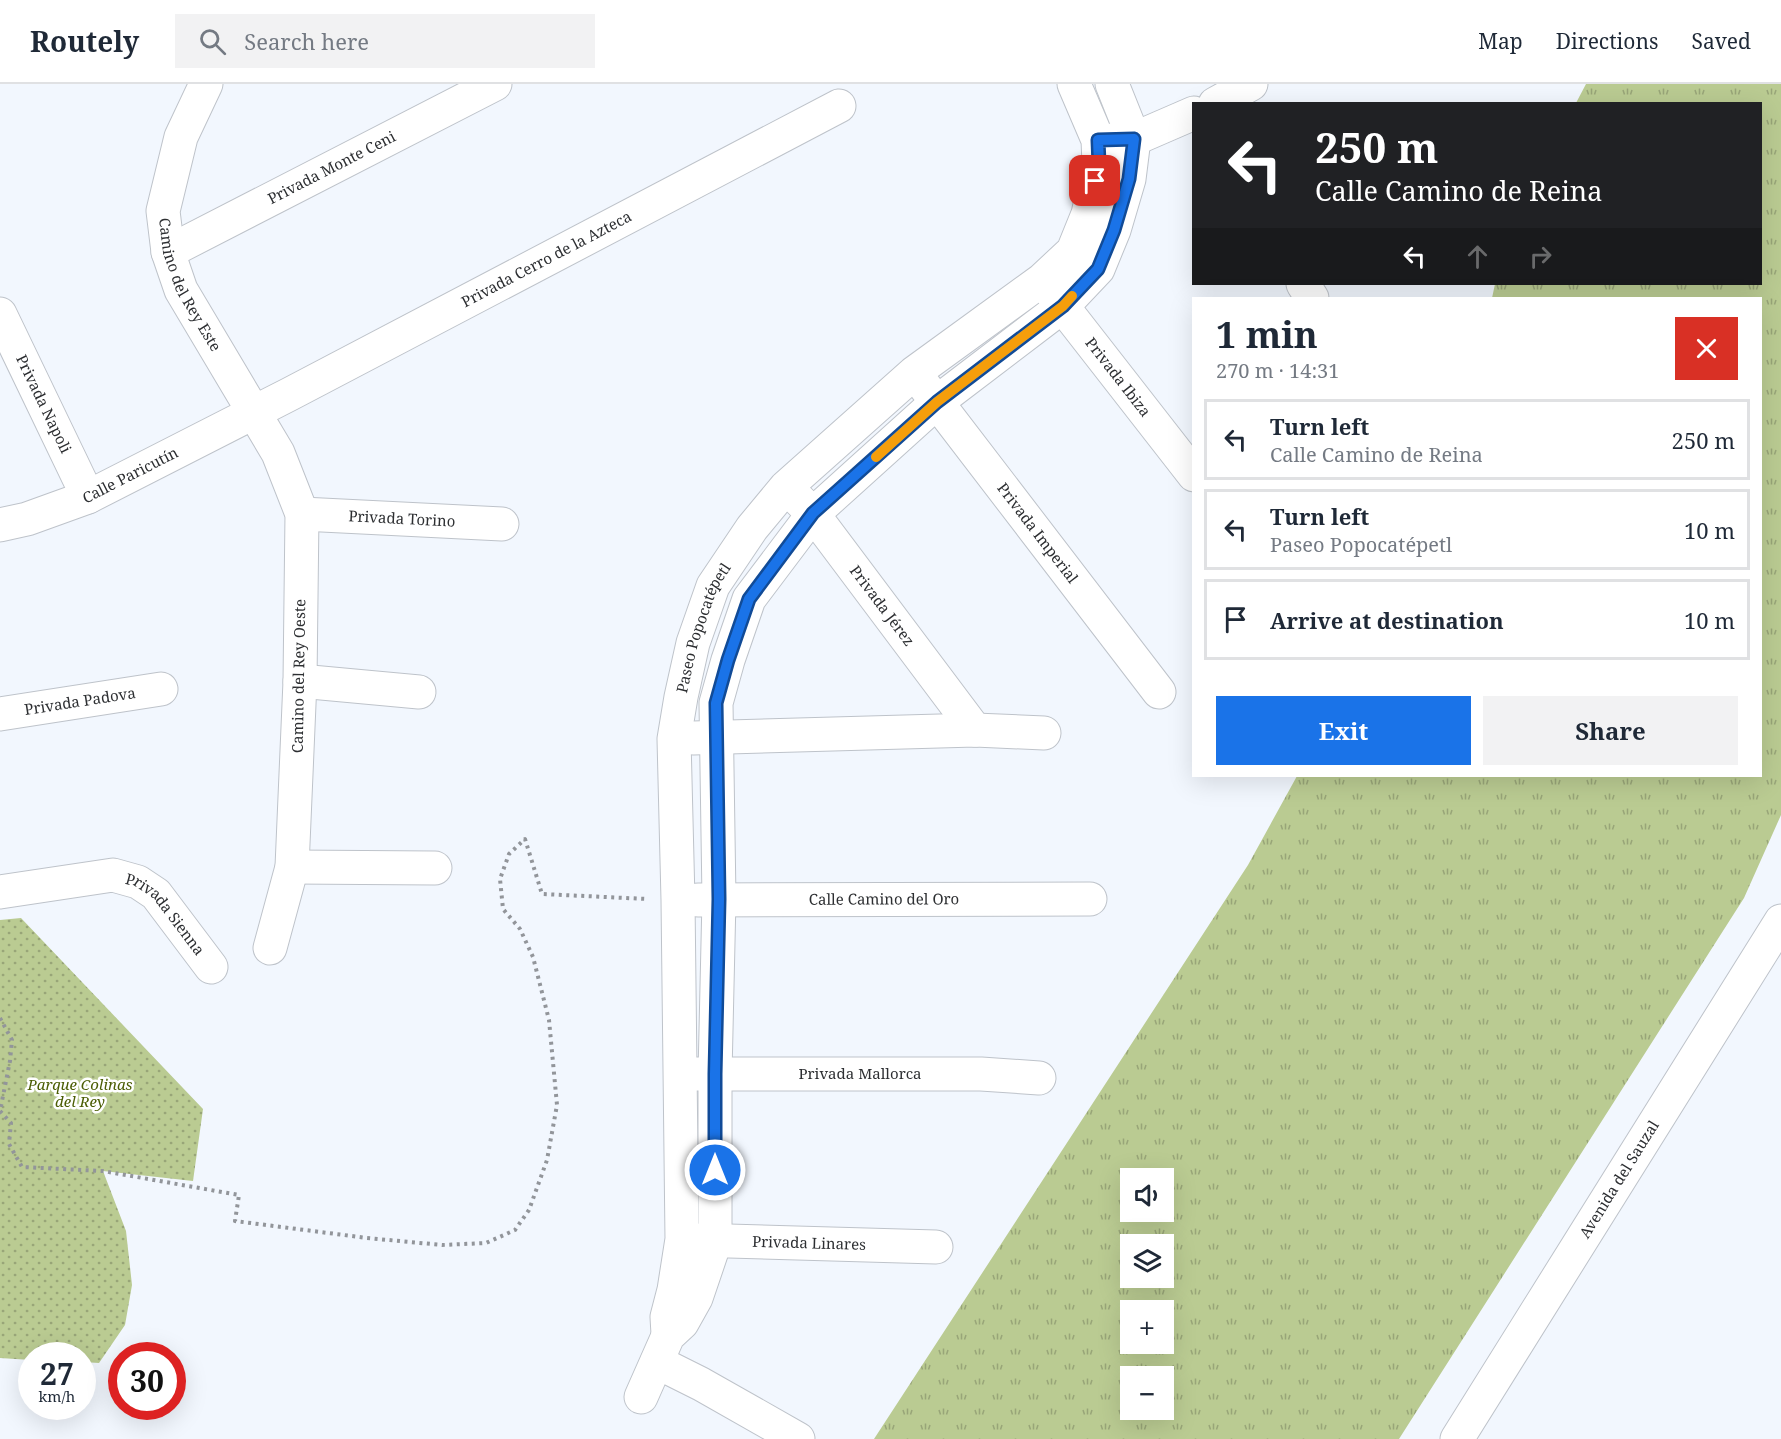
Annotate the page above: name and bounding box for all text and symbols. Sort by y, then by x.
search box [175,14,595,68]
text: Routely [30,22,139,60]
icon: search [196,25,229,58]
text: Search here [244,26,369,56]
text: Map [1478,27,1523,55]
text: Directions [1556,27,1658,55]
text: Saved [1691,27,1751,55]
text: 250 m [1315,118,1439,175]
street label: Privada Monte Ceni [264,126,399,208]
icon: left [1216,126,1294,204]
pin [1069,155,1120,206]
icon: arrive [1078,164,1111,197]
text: Calle Camino de Reina [1315,172,1602,209]
street label: Privada Cerro de la Azteca [458,206,635,311]
street label: Camino del Rey Este [155,217,226,355]
icon: left [1398,240,1431,273]
icon: ahead [1461,240,1494,273]
icon: right [1524,240,1557,273]
text: 1 min [1216,310,1318,359]
button: close [1675,317,1738,380]
street label: Privada Ibiza [1081,333,1156,420]
street label: Privada Napoli [12,351,77,456]
text: 270 m · 14:31 [1216,357,1339,384]
text: Turn left [1270,411,1369,441]
icon: left [1219,423,1252,456]
text: 250 m [1672,425,1735,455]
text: Calle Camino de Reina [1270,441,1483,468]
street label: Calle Paricutín [80,442,181,507]
street label: Privada Imperial [993,478,1083,587]
text: Turn left [1270,501,1369,531]
street label: Privada Torino [348,505,456,531]
icon: left [1219,513,1252,546]
text: 10 m [1684,515,1735,545]
text: Paseo Popocatépetl [1270,531,1452,558]
street label: Paseo Popocatépetl [671,558,735,695]
street label: Privada Jérez [846,561,919,650]
street label: Camino del Rey Oeste [287,599,309,753]
icon: arrive [1219,603,1252,636]
text: Arrive at destination [1270,605,1504,635]
text: 10 m [1684,605,1735,635]
street label: Privada Padova [23,682,137,719]
button: Exit [1216,696,1471,765]
button: Share [1483,696,1738,765]
street label: Privada Sienna [124,868,210,959]
street label: Calle Camino del Oro [809,888,959,909]
street label: Privada Mallorca [798,1063,922,1083]
park label: Parque Colinas del Rey [26,1074,133,1111]
street label: Avenida del Sauzal [1574,1116,1663,1242]
position arrow [683,1138,747,1202]
map controls [1120,1168,1174,1420]
button: sound [1120,1168,1174,1222]
street label: Privada Linares [752,1231,866,1254]
button: layers [1120,1234,1174,1288]
button: + [1120,1300,1174,1354]
speed limit sign: 30 [108,1342,186,1420]
text: 27 [40,1353,74,1394]
button: − [1120,1366,1174,1420]
text: km/h [39,1386,75,1406]

